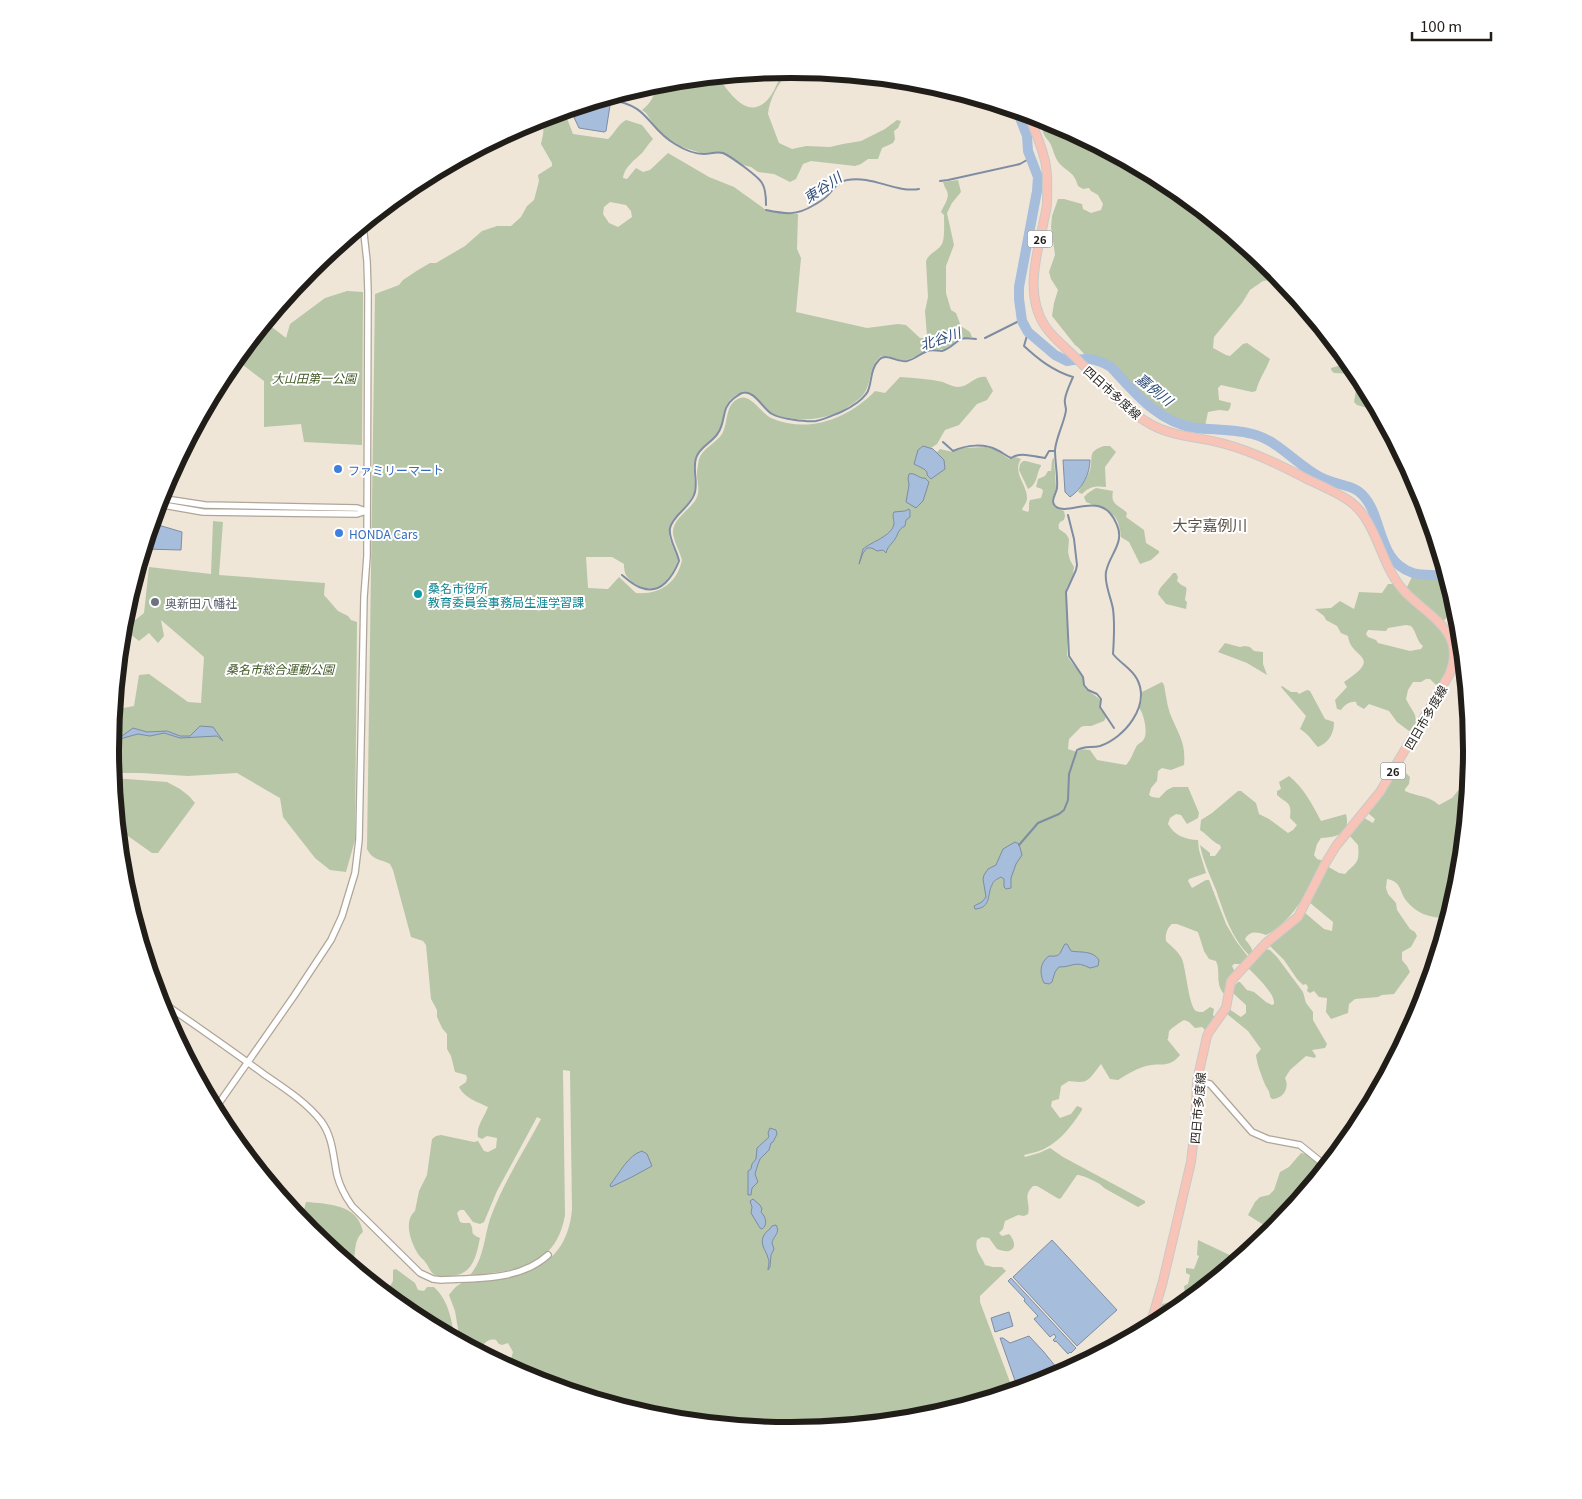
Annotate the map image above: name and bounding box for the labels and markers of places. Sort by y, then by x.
place label: ファミリーマート [348,461,444,478]
marker: ファミリーマート [332,463,344,475]
place label: HONDA Cars [349,525,418,542]
marker: HONDA Cars [333,527,345,539]
place label: 桑名市役所 教育委員会事務局生涯学習課 [428,579,584,610]
marker: 桑名市役所 教育委員会事務局生涯学習課 [412,588,424,600]
place label: 奥新田八幡社 [165,594,237,611]
marker: 奥新田八幡社 [149,596,161,608]

